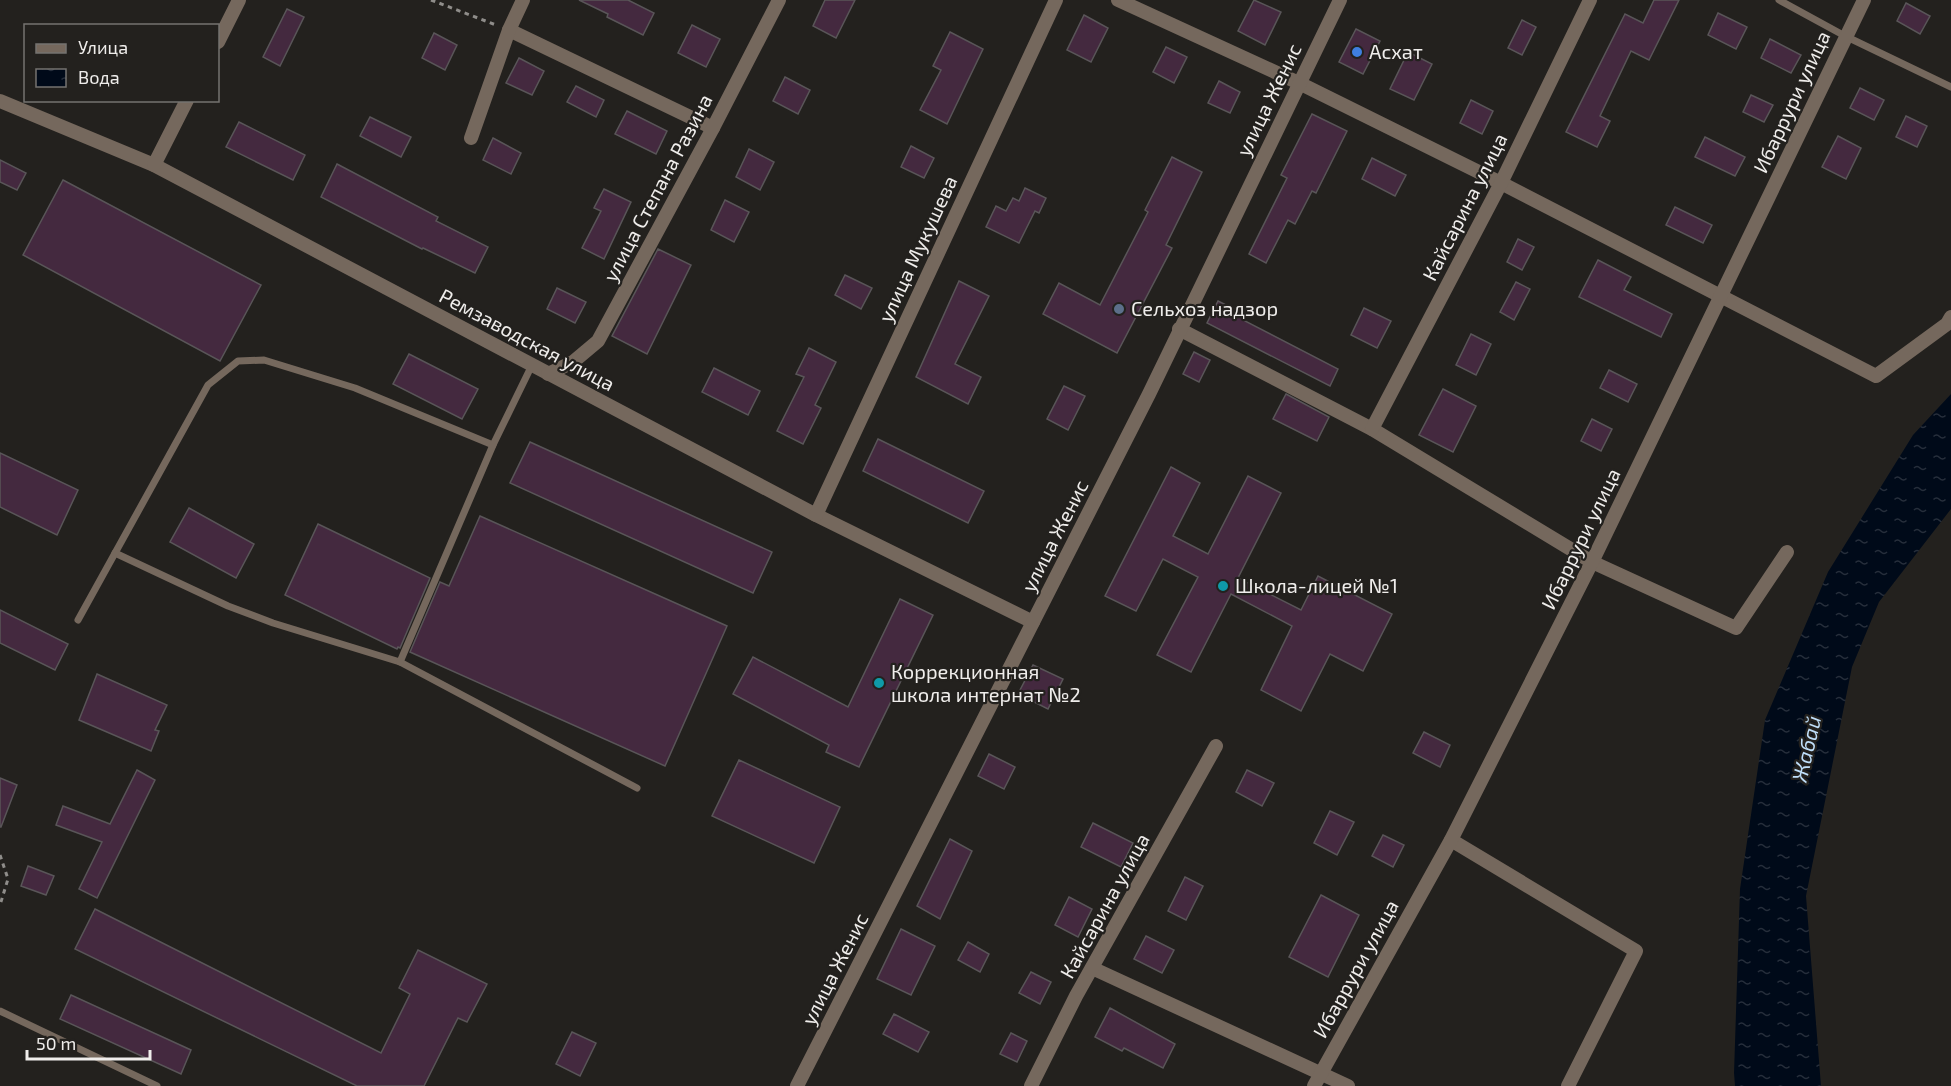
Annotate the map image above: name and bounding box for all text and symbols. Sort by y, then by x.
legend [24,24,219,102]
street label: Ибаррури улица [1748,27,1835,177]
text: Улица [78,36,128,58]
street label: улица Женис [1230,39,1307,160]
place label: Асхат [1369,39,1423,63]
marker: Асхат [1350,45,1364,59]
text: Вода [78,66,120,88]
street label: улица Степана Разина [597,90,718,286]
street label: Кайсарина улица [1417,129,1512,285]
street label: улица Мукушева [873,171,962,326]
street label: Ремзаводская улица [435,283,619,396]
place label: Сельхоз надзор [1131,296,1278,320]
marker: Сельхоз надзор [1112,302,1126,316]
street label: Ибаррури улица [1536,464,1626,613]
street label: улица Женис [1016,475,1094,596]
place label: Школа-лицей №1 [1235,573,1398,597]
marker: Школа-лицей №1 [1216,579,1230,593]
place label: Коррекционная школа интернат №2 [891,659,1081,706]
marker: Коррекционная школа интернат №2 [872,676,886,690]
water label: Жабай [1786,713,1825,785]
street label: Кайсарина улица [1054,829,1155,983]
street label: Ибаррури улица [1307,895,1404,1042]
street label: улица Женис [796,908,874,1029]
scale bar [27,1023,150,1061]
text: 50 m [36,1032,76,1054]

